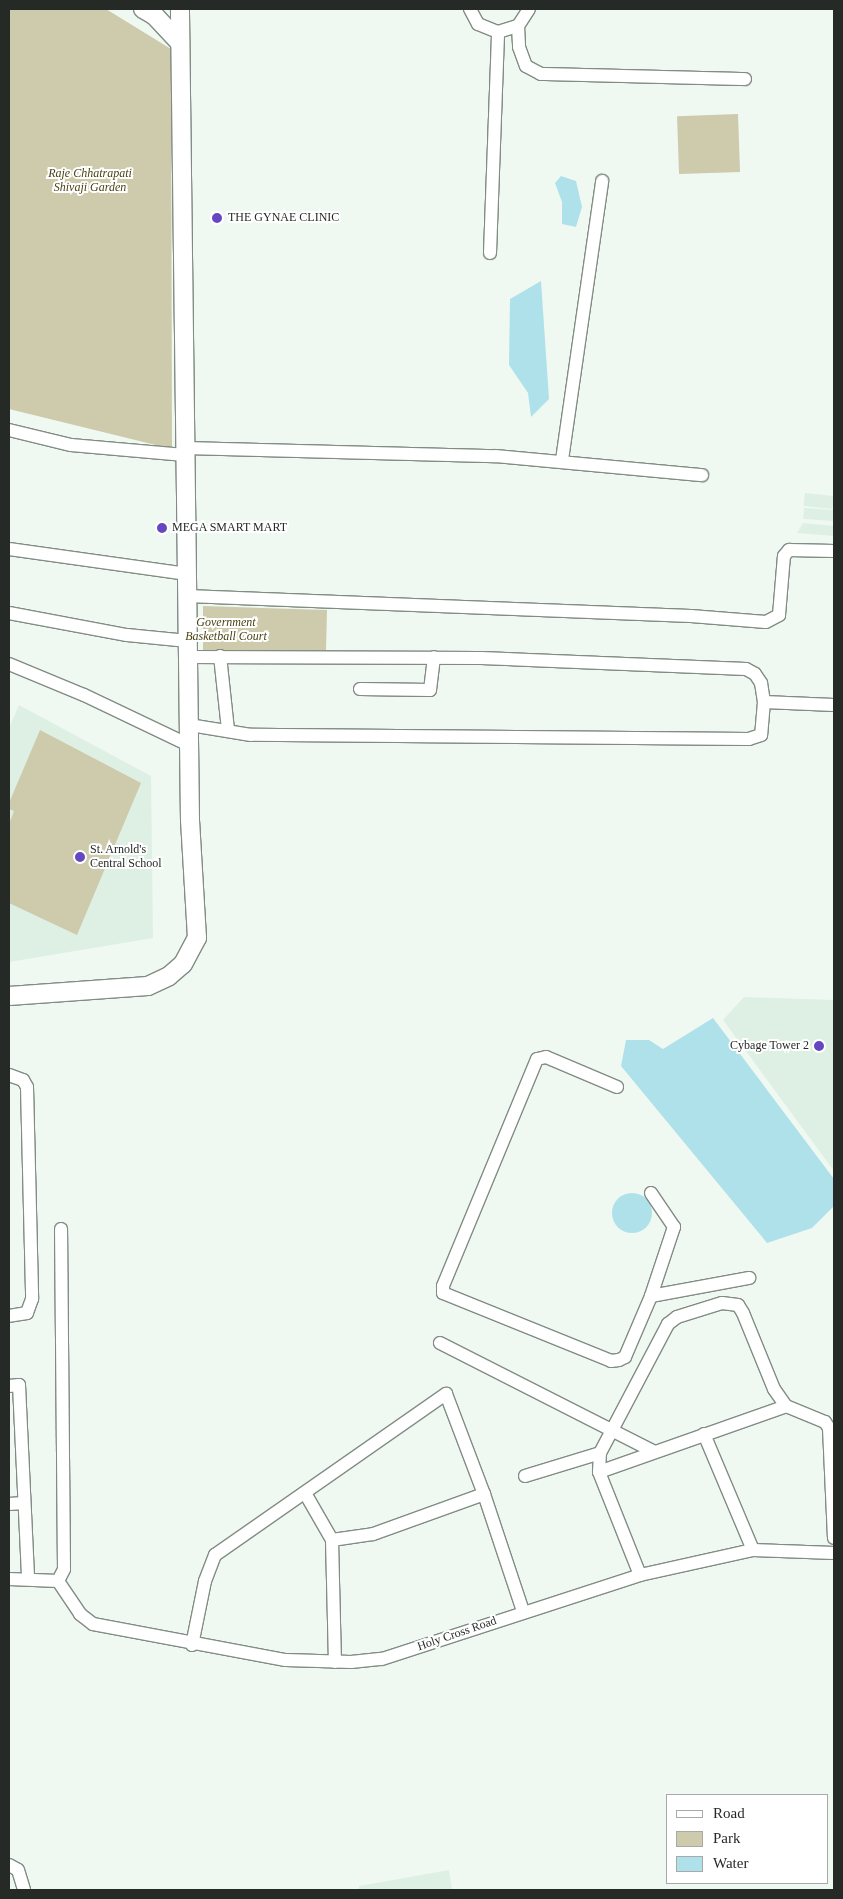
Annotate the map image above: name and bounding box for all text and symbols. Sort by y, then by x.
park label: Raje Chhatrapati Shivaji Garden [48,167,132,195]
marker: THE GYNAE CLINIC [210,211,224,225]
place label: THE GYNAE CLINIC [228,211,339,225]
place label: MEGA SMART MART [172,521,288,535]
marker: MEGA SMART MART [156,522,168,534]
park label: Government Basketball Court [185,616,267,644]
place label: St. Arnold's Central School [90,843,162,871]
marker: St. Arnold's Central School [74,851,86,863]
place label: Cybage Tower 2 [730,1039,809,1053]
marker: Cybage Tower 2 [813,1040,825,1052]
street label: Holy Cross Road [416,1614,498,1654]
legend [666,1794,828,1884]
text: Road [713,1805,745,1821]
text: Park [713,1830,741,1846]
text: Water [713,1855,748,1871]

